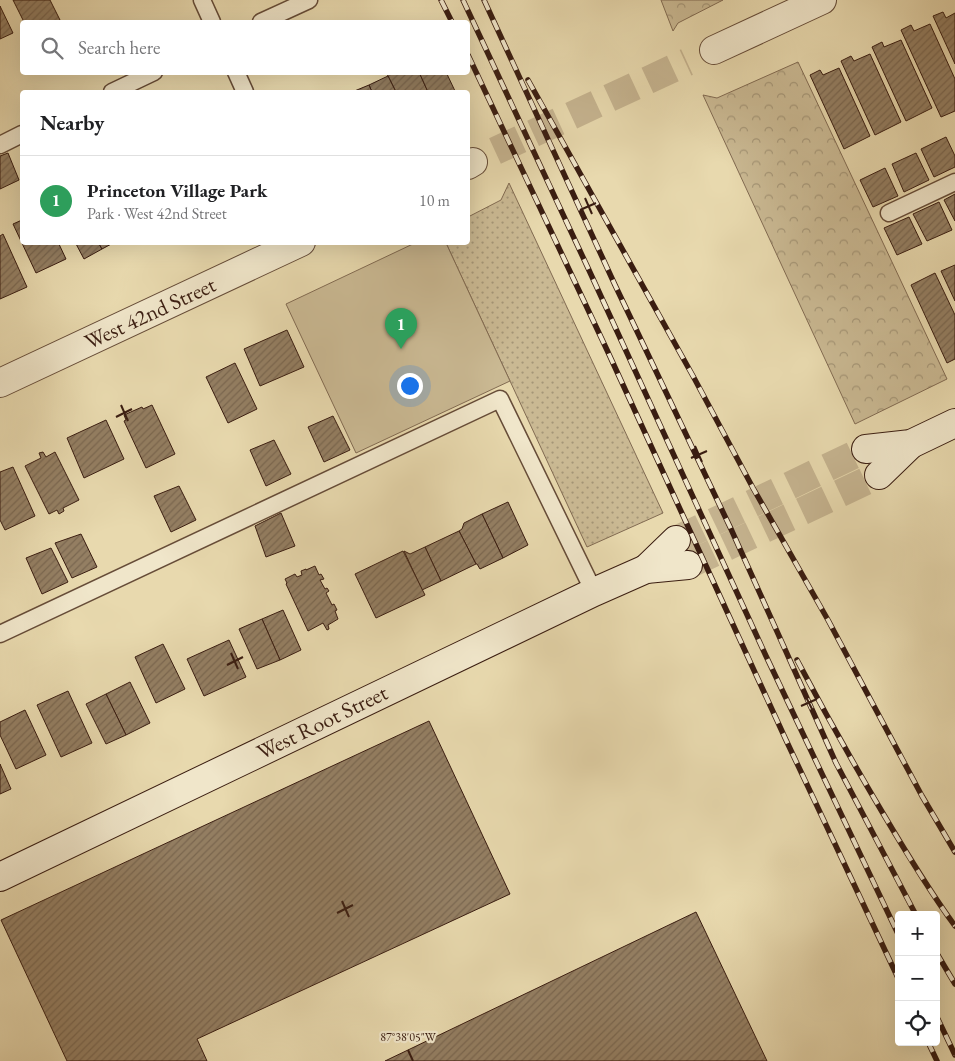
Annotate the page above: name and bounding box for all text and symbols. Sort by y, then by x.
search box [20,20,470,75]
icon: search [38,34,66,62]
text: Search here [78,35,160,60]
text: Nearby [40,109,104,136]
text: Princeton Village Park [87,178,267,203]
text: 1 [52,190,60,211]
text: 10 m [419,190,450,211]
text: Park · West 42nd Street [87,203,227,224]
street label: West 42nd Street [80,270,220,356]
pin: 1 [385,308,417,349]
your location [397,373,423,399]
street label: West Root Street [252,678,392,766]
map controls [895,911,940,1046]
button: + [895,911,940,956]
button: − [895,956,940,1001]
button: locate [895,1001,940,1046]
text: 87°38'05"W [380,1029,437,1045]

